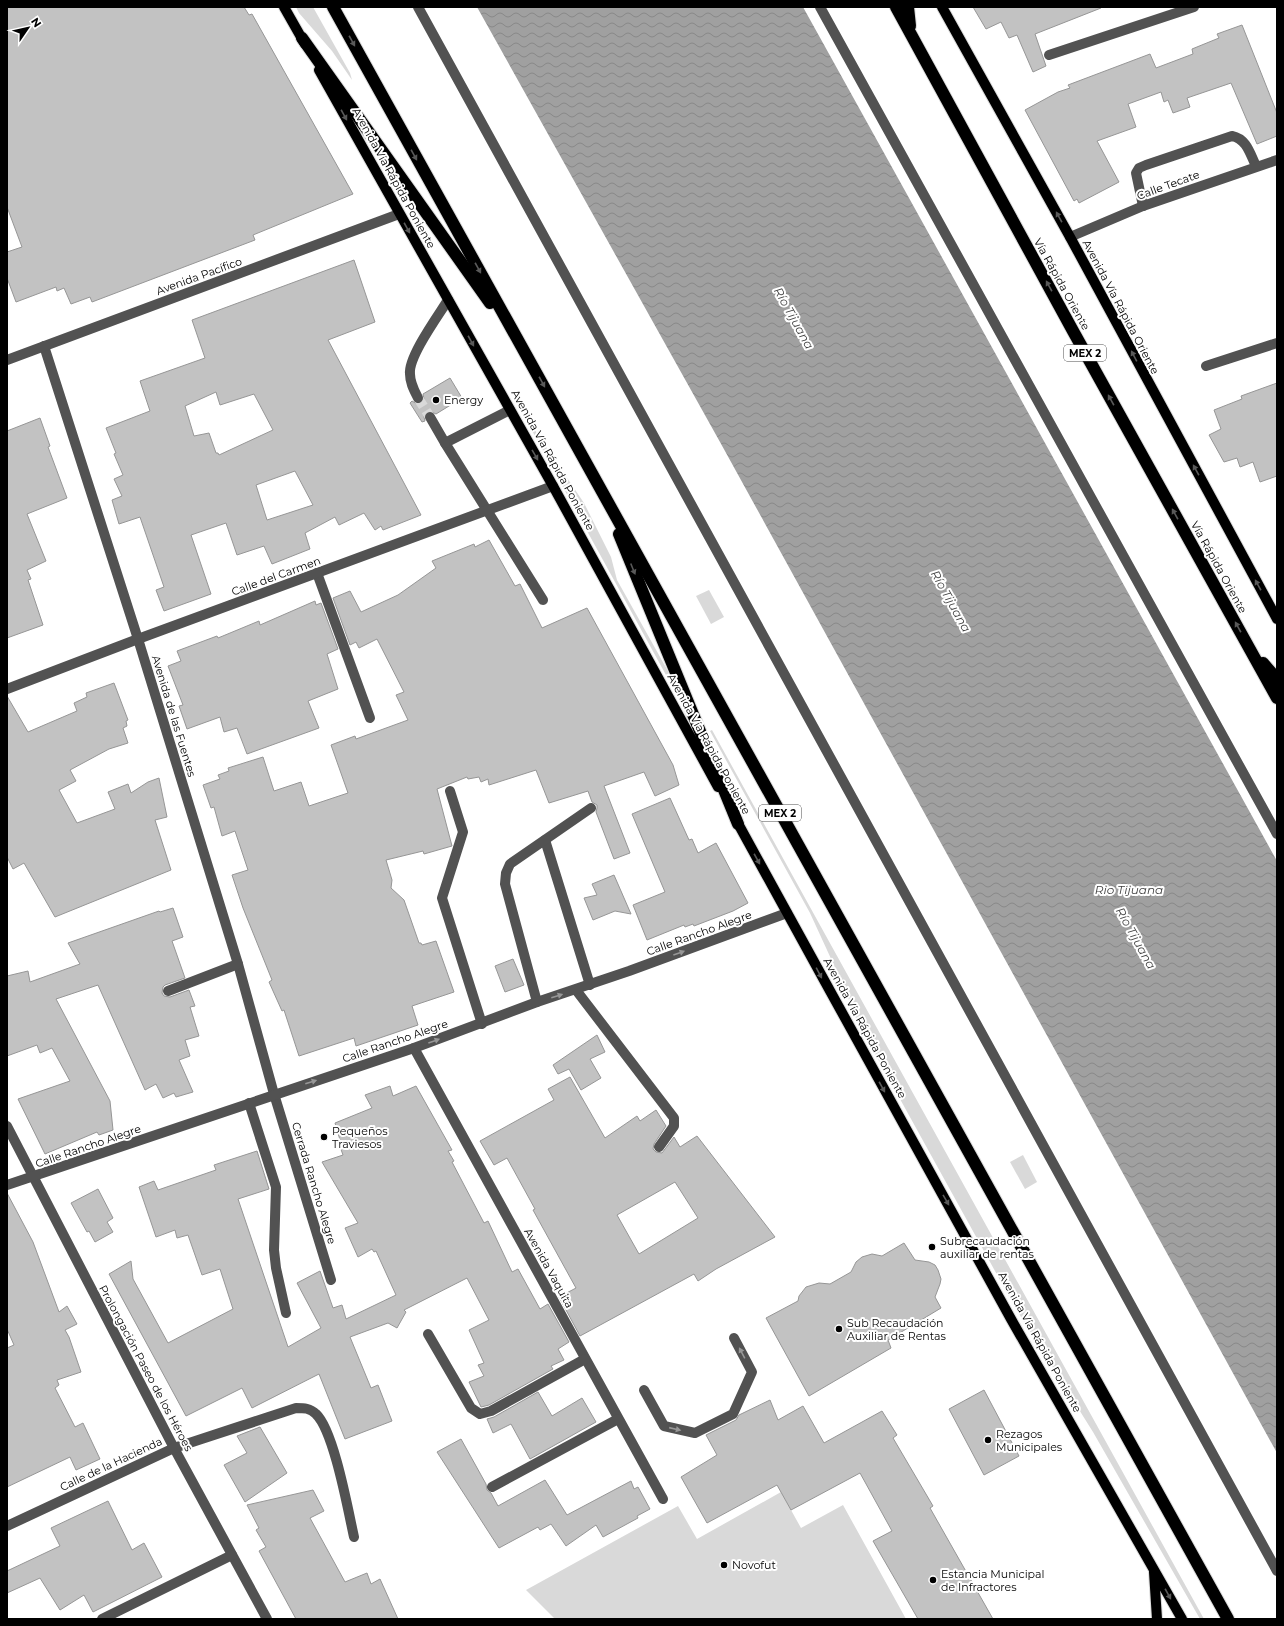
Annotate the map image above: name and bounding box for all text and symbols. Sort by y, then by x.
north arrow [8,8,48,48]
text: N [28,15,45,30]
one-way arrow [348,35,355,47]
street label: Avenida Vía Rápida Poniente [349,105,439,251]
one-way arrow [340,109,347,121]
one-way arrow [411,149,418,161]
street label: Calle Tecate [1135,167,1202,203]
one-way arrow [1055,212,1062,223]
one-way arrow [404,222,411,234]
street label: Vía Rápida Oriente [1031,236,1093,333]
street label: Avenida Vía Rápida Oriente [1080,237,1163,377]
street label: Avenida Pacífico [154,254,244,298]
one-way arrow [475,263,481,274]
one-way arrow [1045,280,1052,292]
water label: Río Tijuana [771,284,817,352]
one-way arrow [468,336,475,347]
road number: MEX 2 [1064,345,1106,361]
one-way arrow [1131,350,1137,362]
one-way arrow [538,376,545,388]
street label: Avenida Vía Rápida Poniente [508,387,598,533]
place label: Energy [444,393,483,407]
one-way arrow [1108,394,1115,406]
marker: Energy [431,395,441,405]
one-way arrow [531,449,538,461]
one-way arrow [1193,465,1200,476]
one-way arrow [1171,508,1178,520]
street label: Vía Rápida Oriente [1188,519,1250,616]
street label: Calle del Carmen [229,553,323,599]
one-way arrow [630,563,636,574]
water label: Río Tijuana [928,567,974,635]
one-way arrow [1255,579,1262,591]
one-way arrow [1234,621,1241,633]
street label: Avenida de las Fuentes [149,653,199,779]
street label: Avenida Vía Rápida Poniente [664,671,754,817]
road number: MEX 2 [759,805,801,821]
one-way arrow [754,853,761,865]
water label: Rio Tijuana [1095,882,1163,897]
water label: Río Tijuana [1113,904,1159,972]
street label: Calle Rancho Alegre [645,907,754,959]
one-way arrow [674,950,686,956]
street label: Avenida Vía Rápida Poniente [820,955,910,1101]
one-way arrow [816,967,823,979]
one-way arrow [551,993,563,999]
street label: Calle Rancho Alegre [340,1016,450,1066]
one-way arrow [429,1038,441,1044]
one-way arrow [306,1079,318,1085]
one-way arrow [878,1081,885,1093]
street label: Cerrada Rancho Alegre [289,1120,339,1246]
street label: Calle Rancho Alegre [33,1121,143,1171]
place label: Pequeños Traviesos [332,1124,388,1151]
marker: Pequeños Traviesos [319,1132,329,1142]
one-way arrow [942,1194,949,1206]
street label: Avenida Vaquita [521,1226,577,1310]
place label: Subrecaudación auxiliar de rentas [940,1234,1034,1261]
marker: Subrecaudación auxiliar de rentas [927,1242,937,1252]
street label: Avenida Vía Rápida Poniente [995,1269,1085,1415]
street label: Prolongación Paseo de los Héroes [96,1282,196,1454]
place label: Sub Recaudación Auxiliar de Rentas [847,1316,946,1343]
marker: Sub Recaudación Auxiliar de Rentas [834,1324,844,1334]
one-way arrow [739,1347,746,1359]
one-way arrow [669,1426,682,1432]
place label: Rezagos Municipales [996,1427,1063,1454]
street label: Calle de la Hacienda [58,1434,164,1494]
marker: Rezagos Municipales [983,1435,993,1445]
place label: Novofut [732,1558,776,1572]
marker: Novofut [719,1560,729,1570]
place label: Estancia Municipal de Infractores [941,1567,1044,1594]
marker: Estancia Municipal de Infractores [928,1575,938,1585]
one-way arrow [1165,1588,1172,1600]

